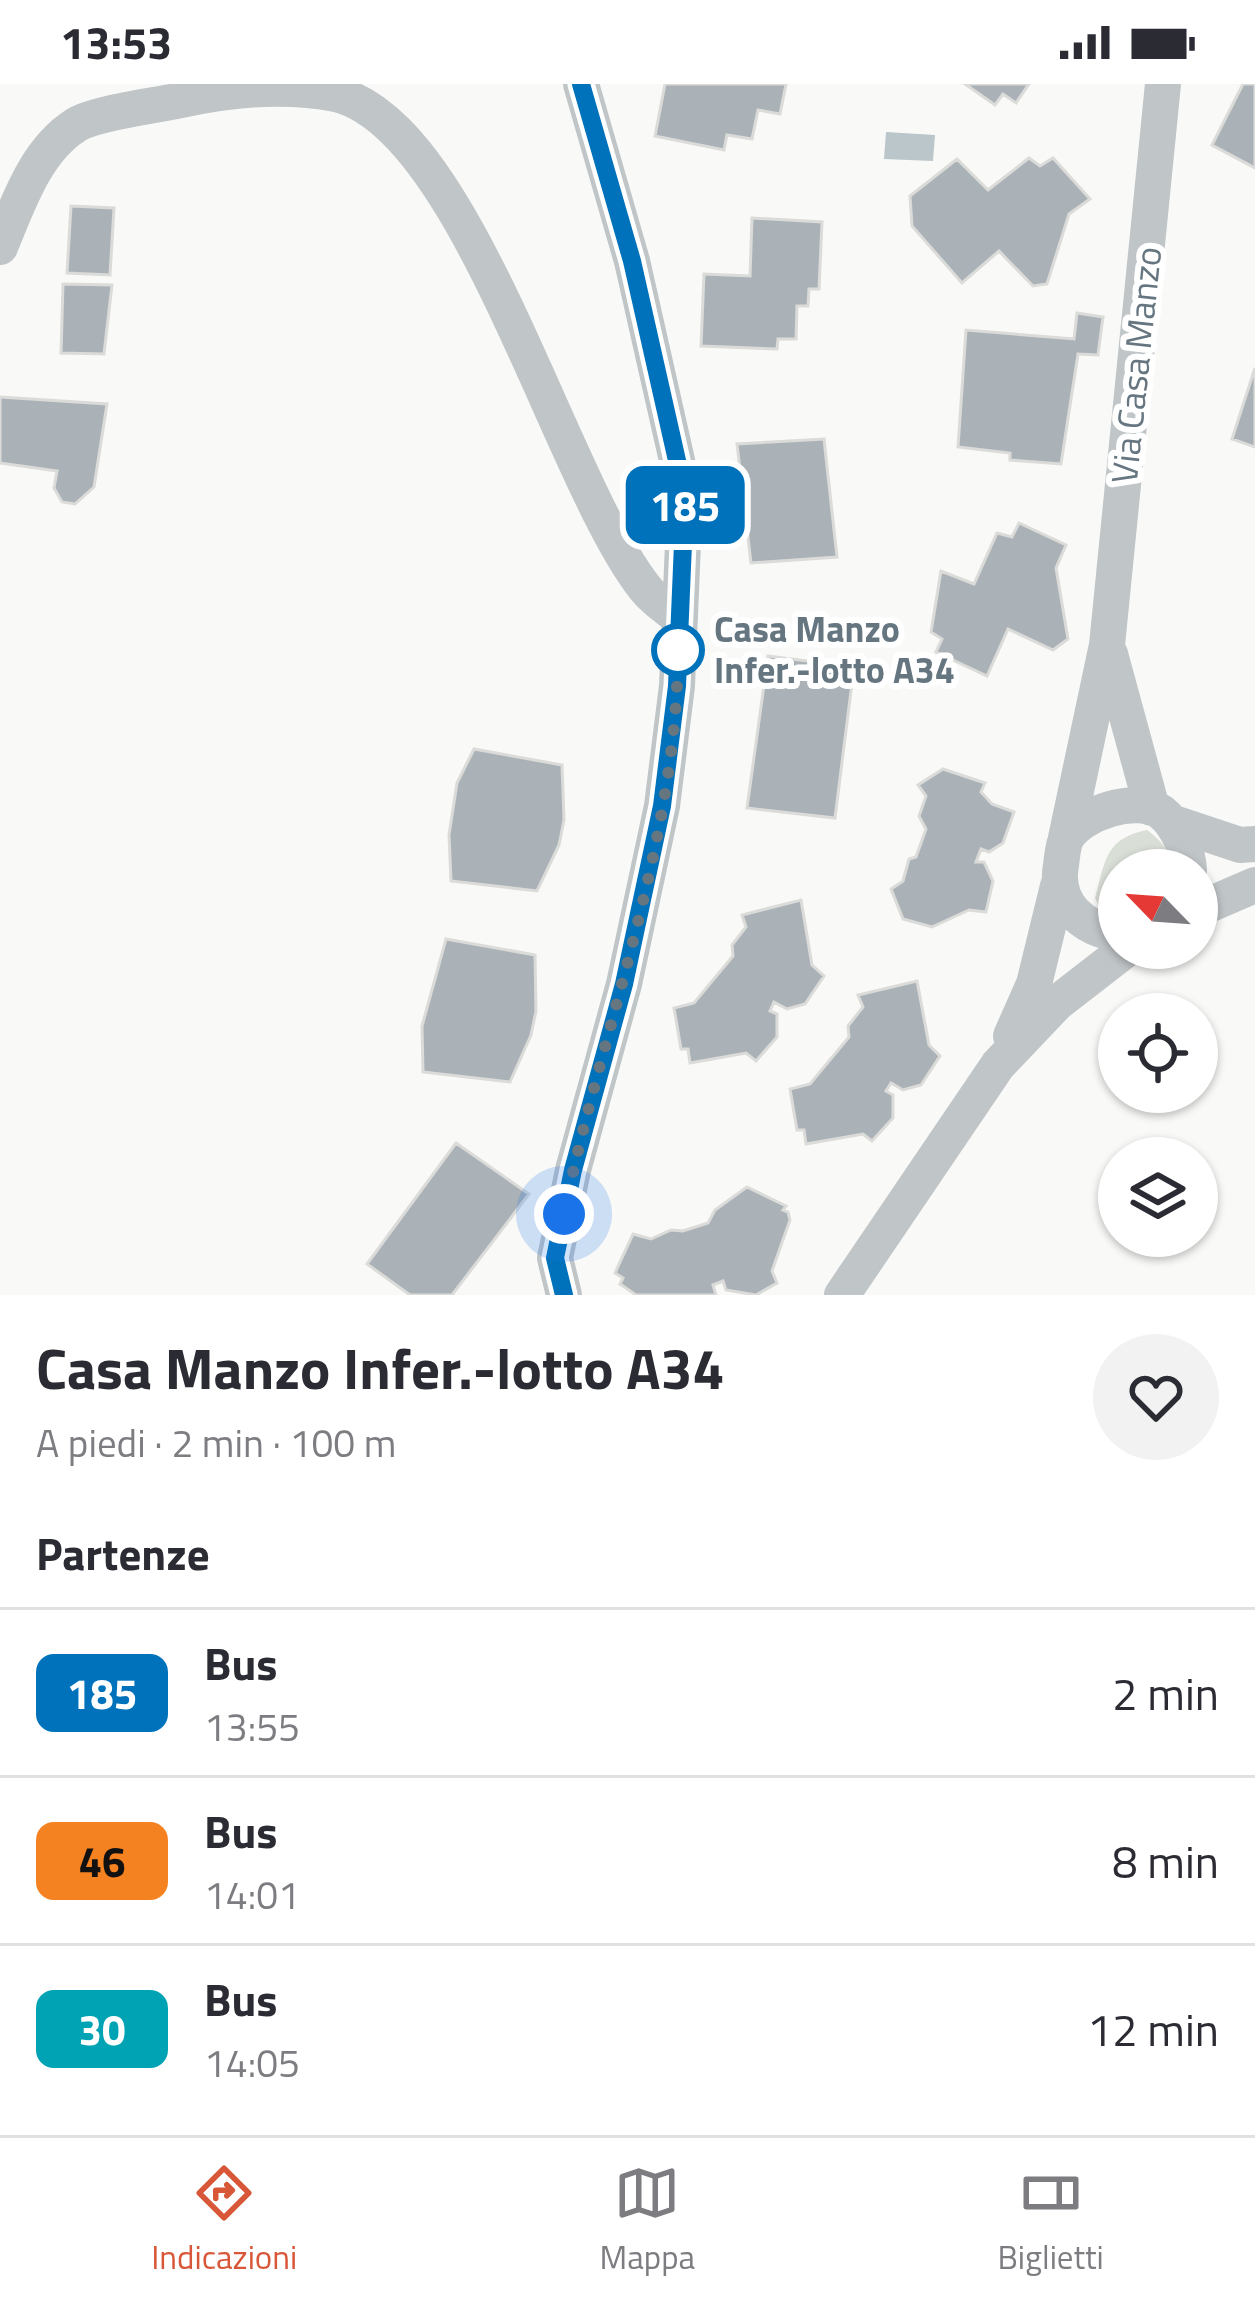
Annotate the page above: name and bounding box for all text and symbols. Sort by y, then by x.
text: 13:53 [60,8,172,76]
street label: Via Casa Manzo [1096,244,1175,486]
line badge: 185 [616,466,754,544]
text: 185 [650,473,720,537]
place label: Casa Manzo Infer.-lotto A34 [714,601,955,697]
marker: Casa Manzo Infer.-lotto A34 [653,625,703,675]
north arrow [1098,849,1218,969]
map controls [1098,849,1218,1257]
button: locate [1098,993,1218,1113]
button: layers [1098,1137,1218,1257]
your location [534,1184,594,1244]
text: Casa Manzo Infer.-lotto A34 [36,1324,724,1411]
button: heart [1093,1334,1219,1460]
text: A piedi · 2 min · 100 m [36,1413,396,1472]
text: Partenze [36,1519,210,1587]
text: Bus [204,1629,278,1697]
text: 2 min [1112,1659,1219,1727]
text: 185 [67,1661,137,1725]
text: 13:55 [204,1697,300,1756]
text: Bus [204,1797,278,1865]
text: 8 min [1112,1827,1219,1895]
text: 46 [78,1829,126,1893]
text: 14:01 [204,1865,300,1924]
text: Bus [204,1965,278,2033]
text: 12 min [1087,1995,1219,2063]
text: 30 [78,1997,126,2061]
text: 14:05 [204,2033,300,2092]
tab: Indicazioni [151,2160,297,2282]
tab: Mappa [600,2160,695,2282]
tab: Biglietti [998,2160,1104,2282]

